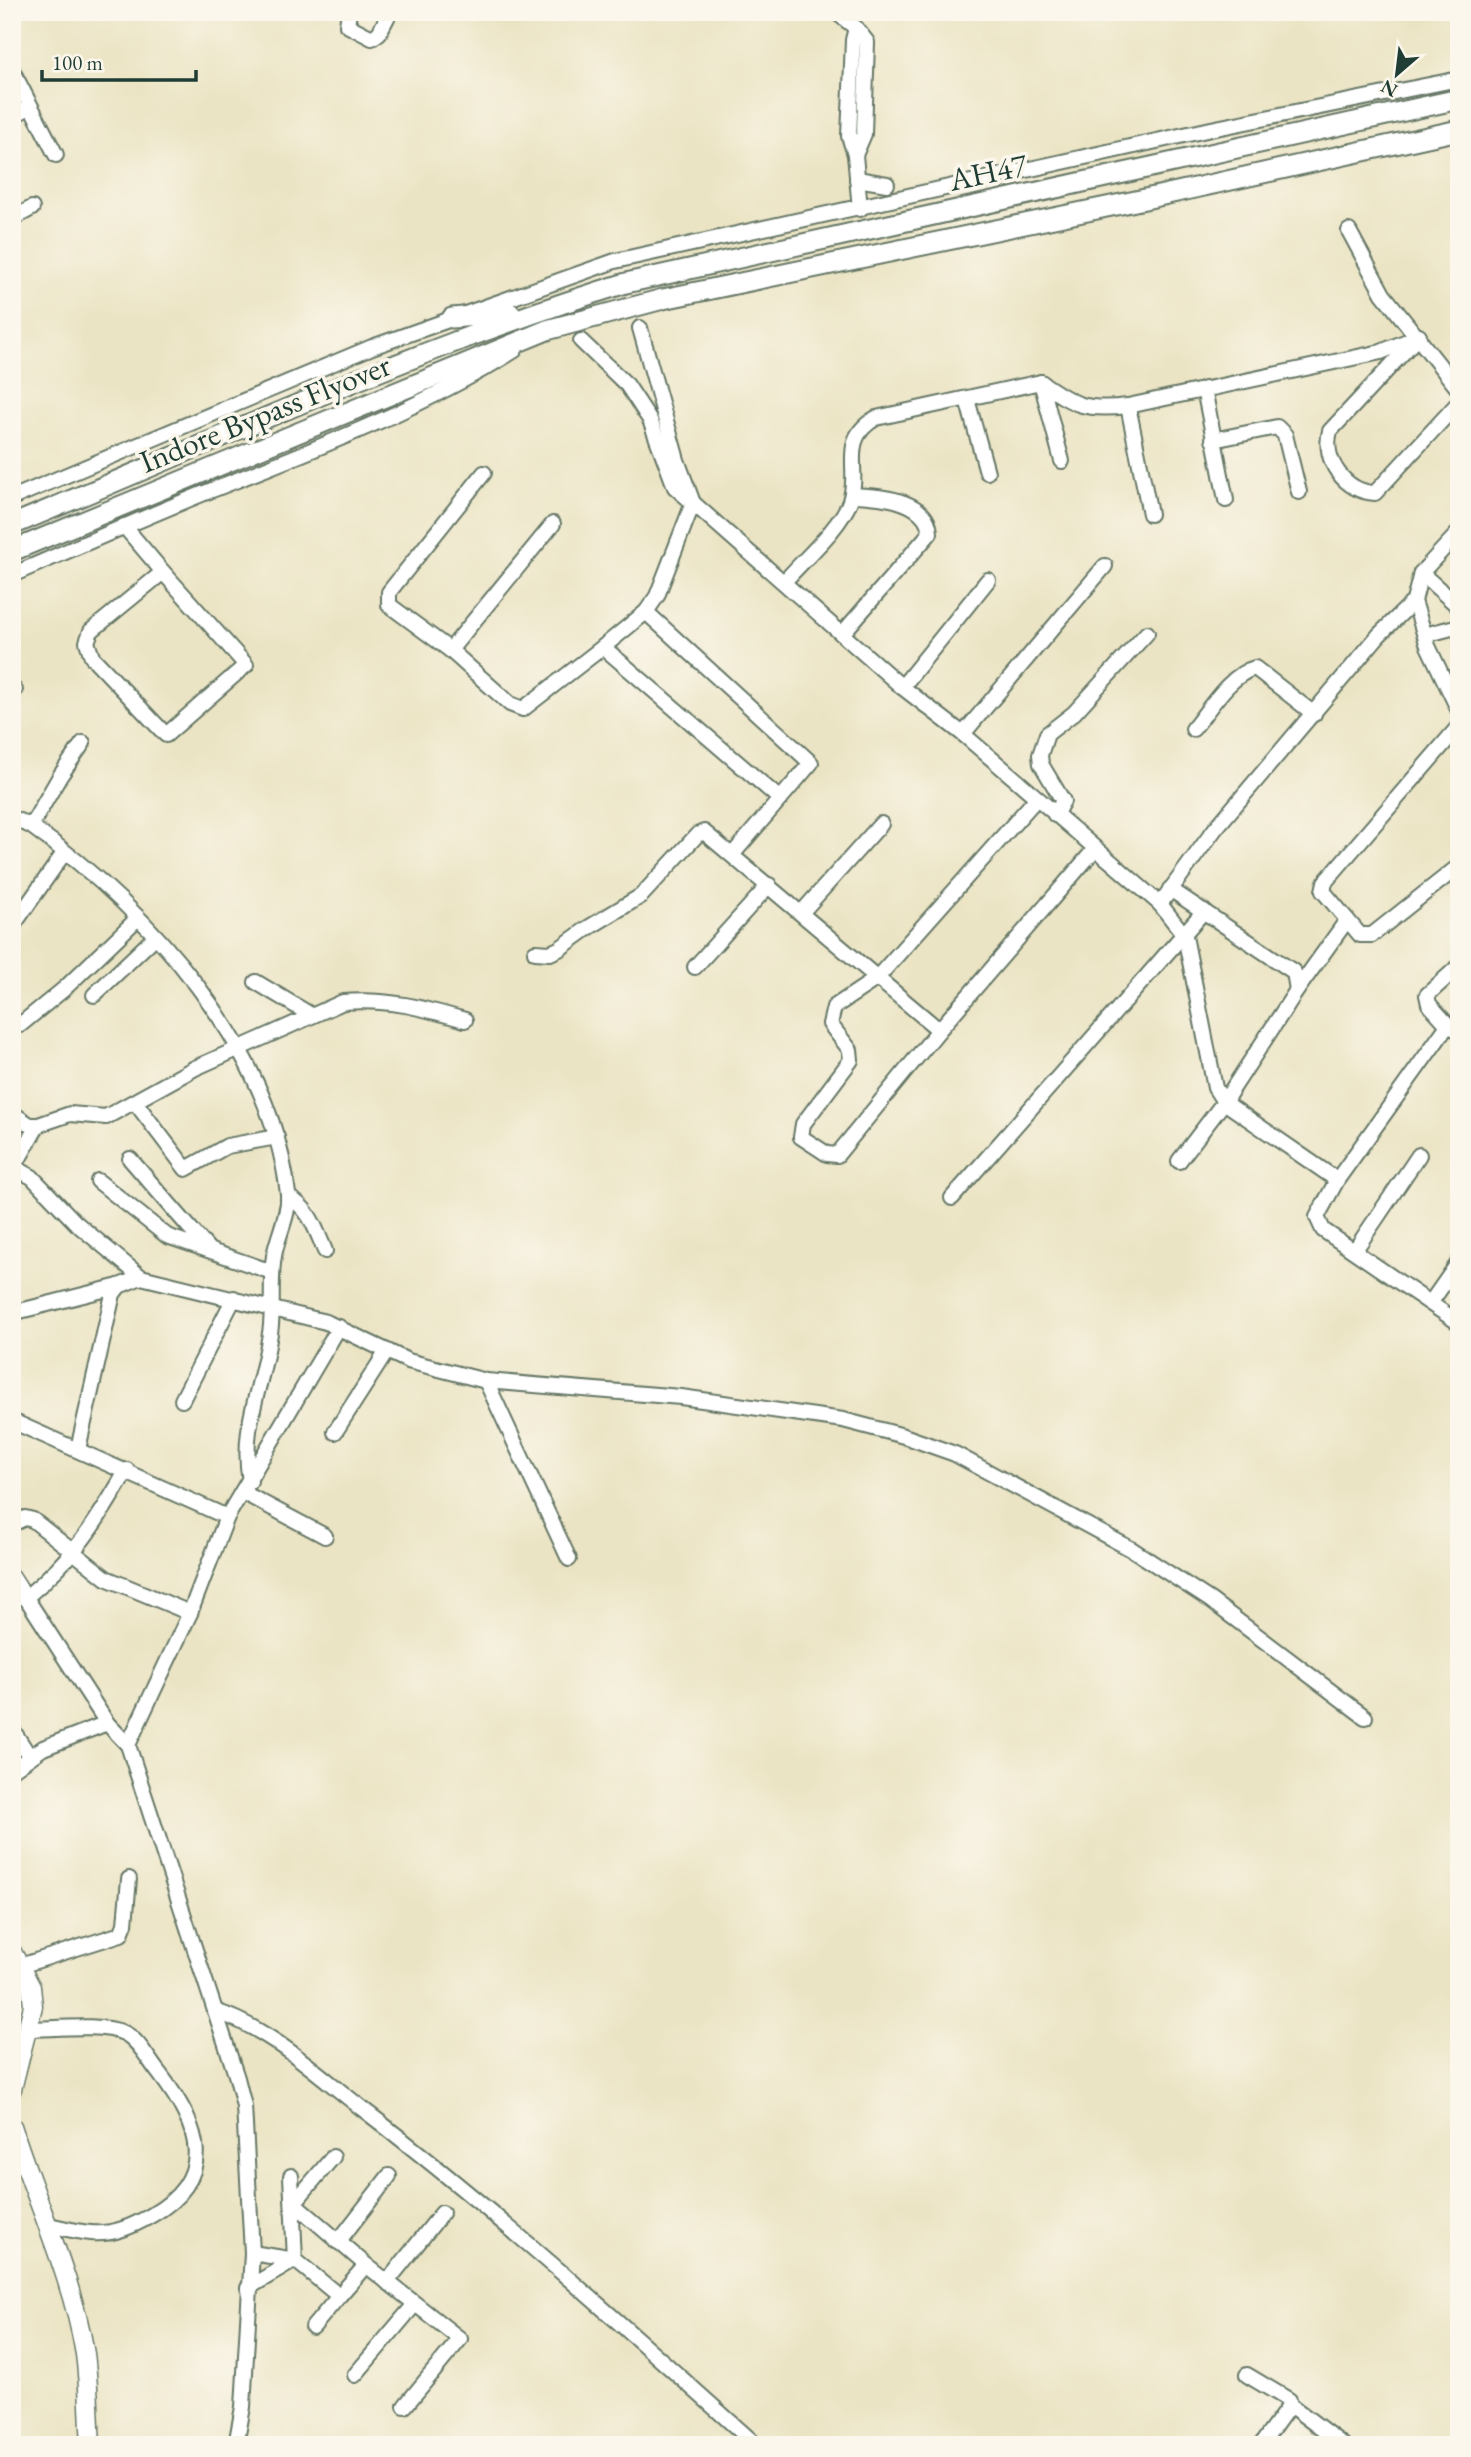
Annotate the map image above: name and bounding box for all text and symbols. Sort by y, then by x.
scale bar [42,38,196,82]
north arrow [1362,38,1432,108]
text: 100 m [52,49,103,76]
text: N [1376,74,1402,103]
street label: AH47 [944,143,1032,201]
street label: Indore Bypass Flyover [133,343,397,482]

